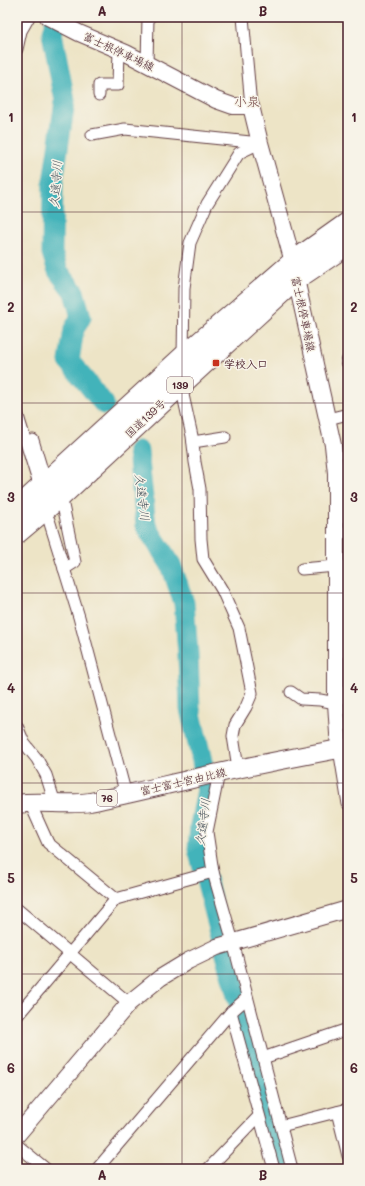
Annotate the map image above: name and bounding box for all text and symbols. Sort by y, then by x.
text: A [97,2,107,19]
text: B [259,2,268,19]
street label: 富士根停車場線 [81,28,157,74]
district label: 小泉 [234,92,260,109]
text: 1 [8,108,14,125]
text: 1 [351,108,357,125]
water label: 久遠寺川 [45,159,65,209]
street label: 富士根停車場線 [289,275,319,353]
text: 2 [7,298,15,315]
text: 2 [350,298,358,315]
place label: 学校入口 [224,356,268,371]
marker: 学校入口 [211,358,221,368]
road number: 139 [167,377,193,393]
street label: 国道139号 [121,395,169,441]
water label: 久遠寺川 [132,472,154,522]
text: 3 [7,488,15,505]
text: 3 [350,488,358,505]
text: 4 [7,679,15,696]
text: 4 [350,679,358,696]
street label: 富士富士宮由比線 [138,764,228,798]
road number: 76 [97,790,117,806]
water label: 久遠寺川 [191,797,213,847]
text: 5 [7,869,15,886]
text: 5 [350,869,358,886]
text: 6 [7,1059,15,1076]
text: 6 [350,1059,358,1076]
text: A [97,1166,107,1183]
text: B [259,1166,268,1183]

